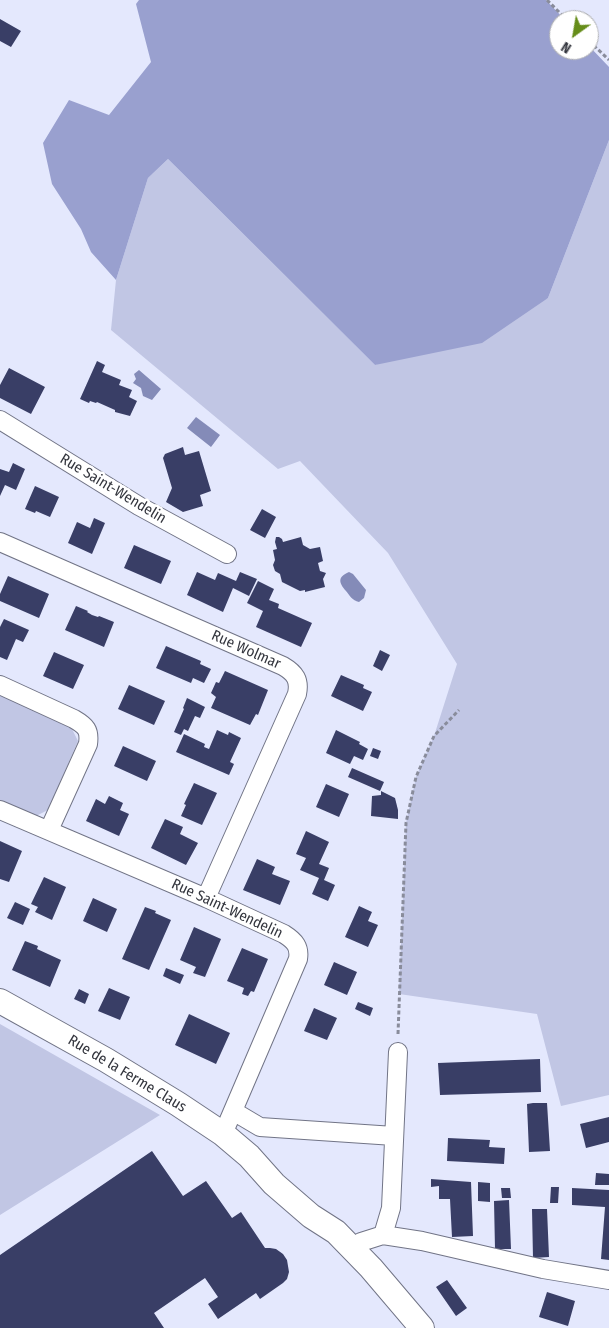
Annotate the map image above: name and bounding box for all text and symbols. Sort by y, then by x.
north arrow [549,10,599,60]
text: N [558,38,574,57]
street label: Rue Saint-Wendelin [57,450,169,528]
street label: Rue Wolmar [209,627,283,673]
street label: Rue Saint-Wendelin [168,875,286,943]
street label: Rue de la Ferme Claus [65,1032,189,1116]

